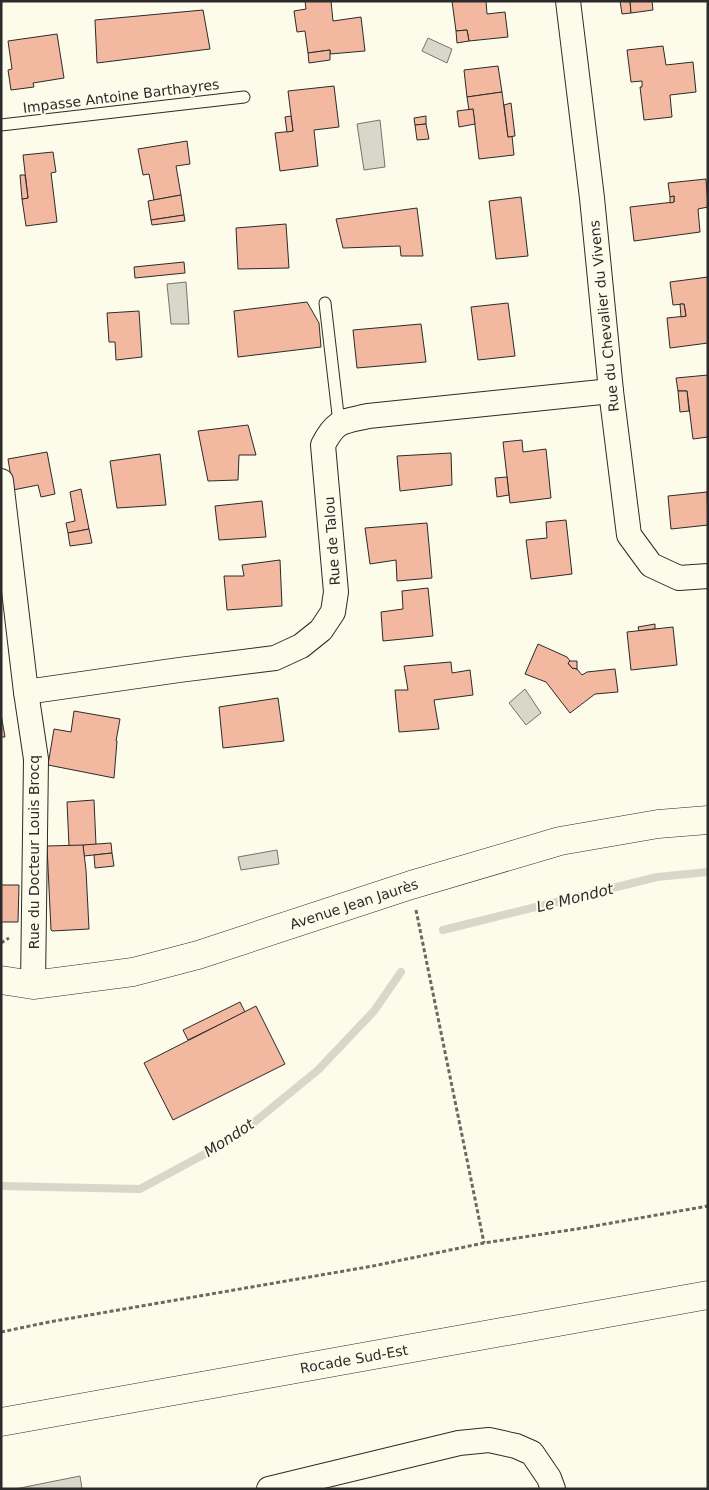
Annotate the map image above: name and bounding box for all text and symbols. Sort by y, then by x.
street label: Impasse Antoine Barthayres [22,76,220,116]
street label: Rue du Chevalier du Vivens [586,219,622,413]
street label: Rue de Talou [321,496,343,586]
street label: Rue du Docteur Louis Brocq [26,755,42,949]
street label: Avenue Jean Jaurès [288,876,420,932]
water label: Le Mondot [535,879,616,916]
water label: Mondot [201,1115,258,1161]
street label: Rocade Sud-Est [299,1342,410,1376]

